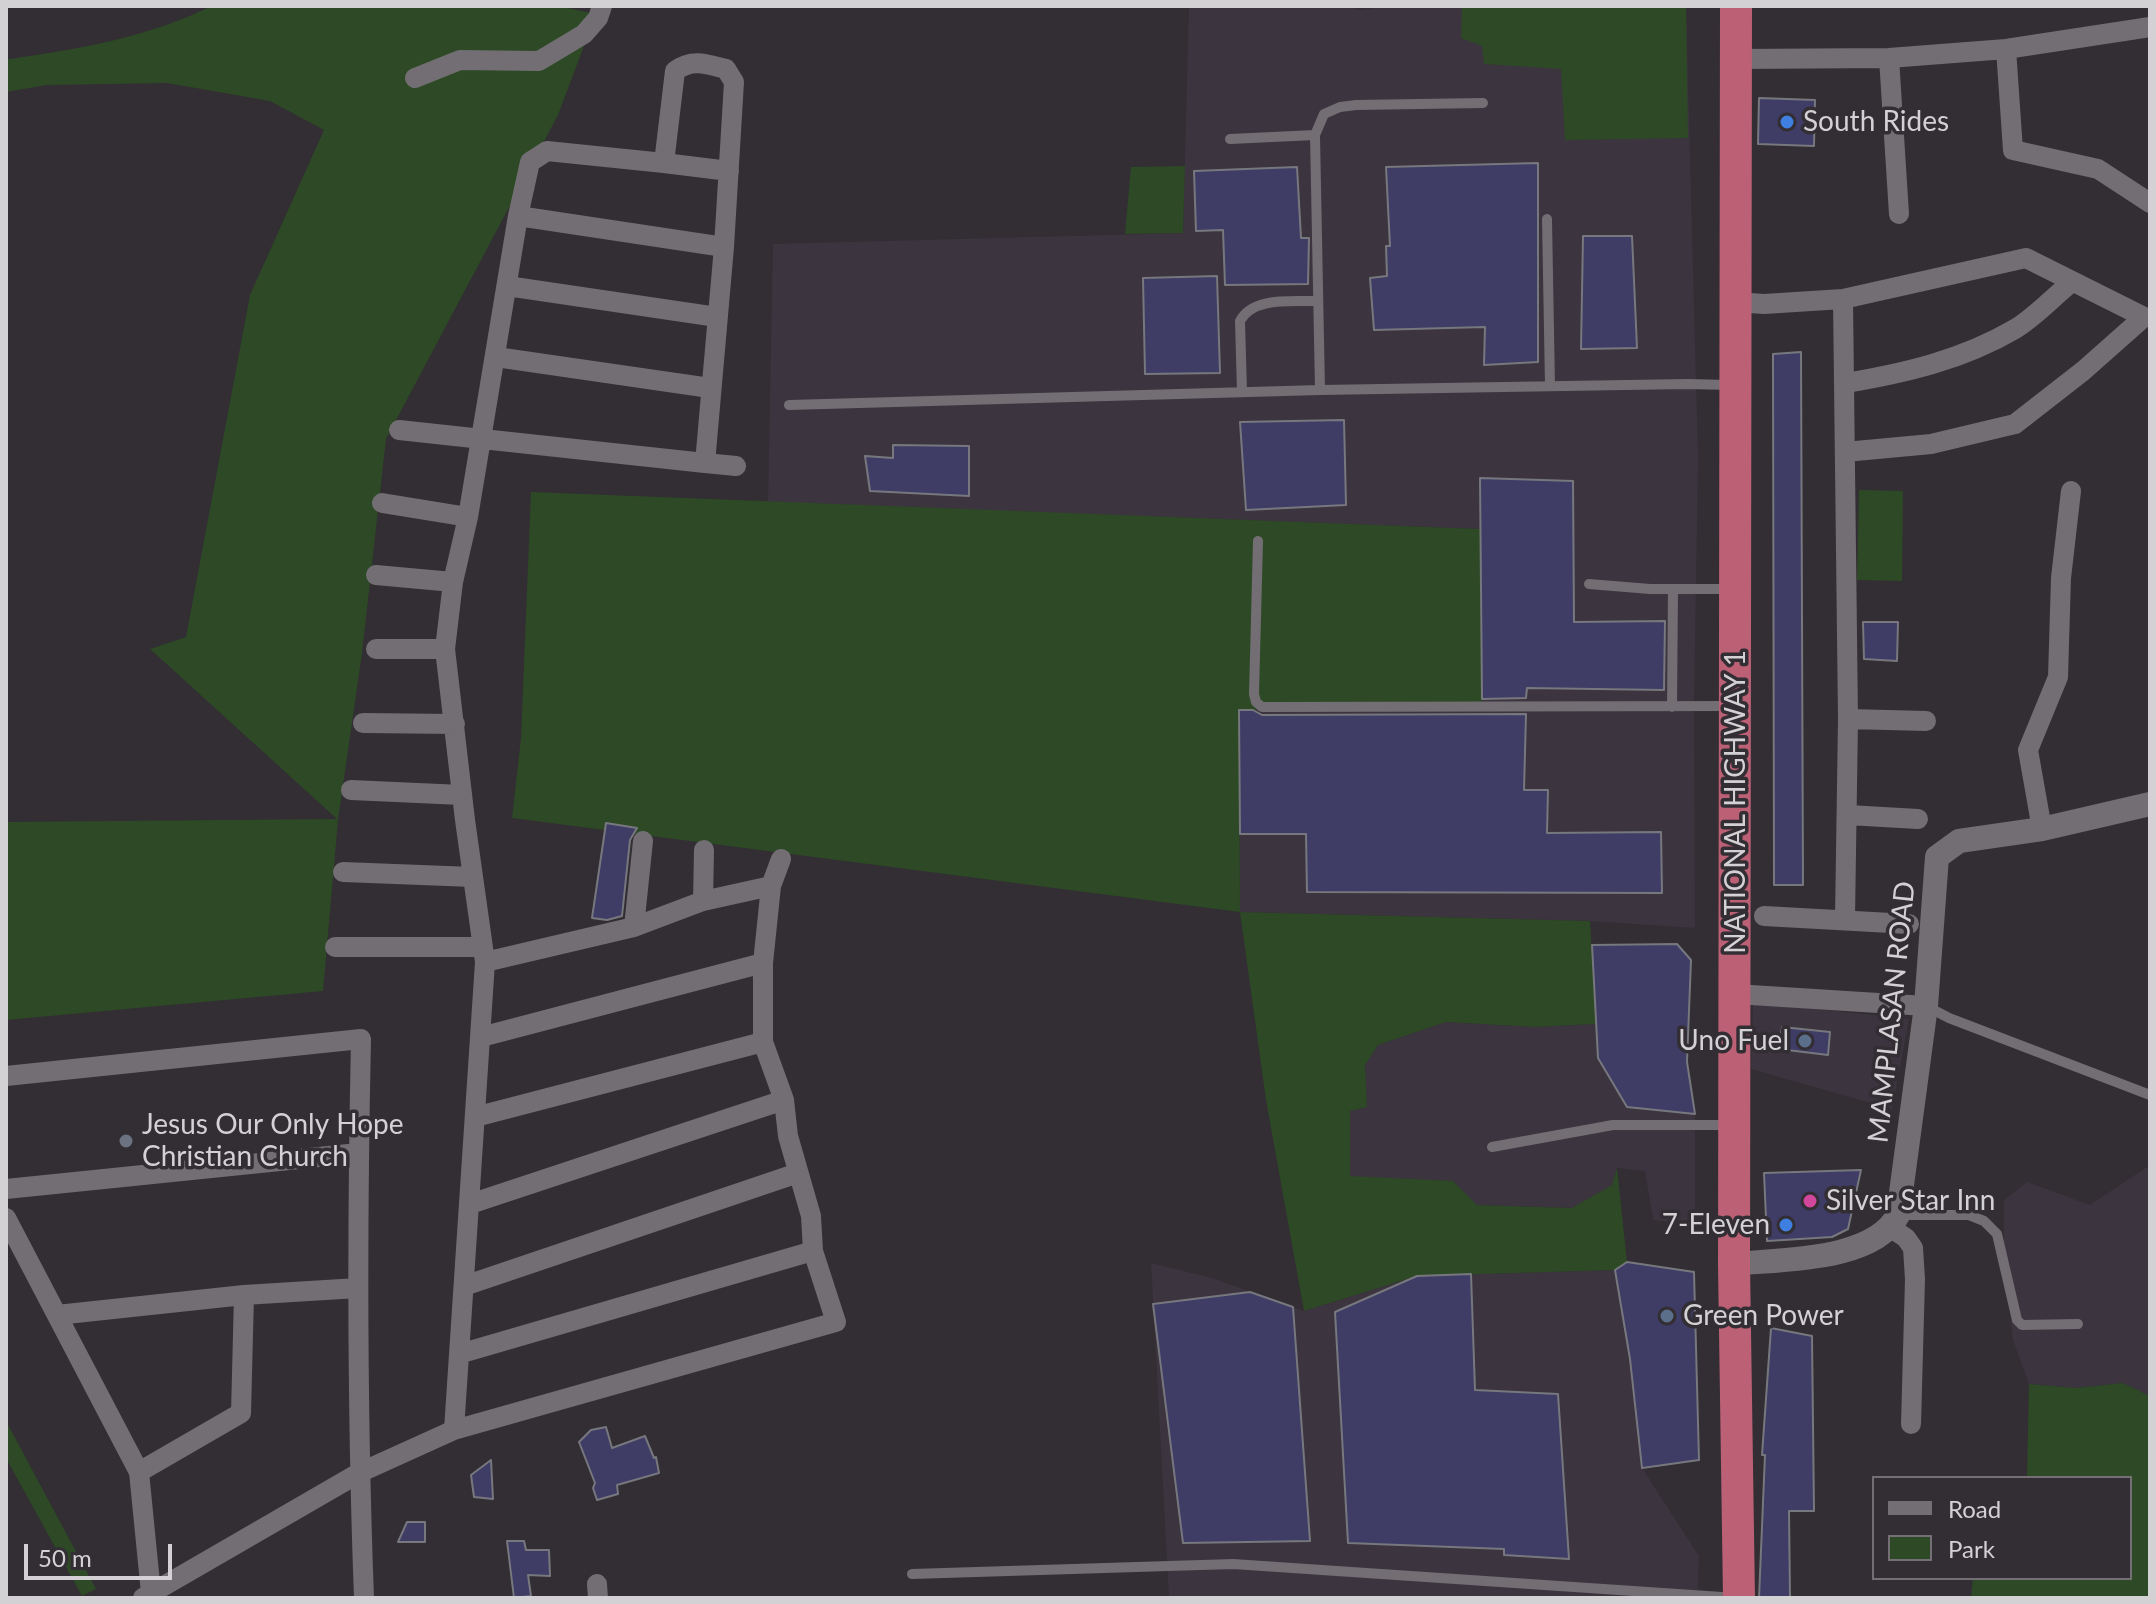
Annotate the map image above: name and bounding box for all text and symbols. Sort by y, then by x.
place label: South Rides [1803,105,1949,139]
marker: South Rides [1778,113,1796,131]
street label: NATIONAL HIGHWAY 1 [1719,650,1753,954]
street label: MAMPLASAN ROAD [1862,880,1922,1144]
place label: Uno Fuel [1678,1024,1789,1058]
marker: Uno Fuel [1796,1032,1814,1050]
place label: Jesus Our Only Hope Christian Church [142,1108,404,1174]
marker: Jesus Our Only Hope Christian Church [117,1132,135,1150]
place label: Silver Star Inn [1826,1184,1995,1218]
marker: Silver Star Inn [1801,1192,1819,1210]
place label: 7-Eleven [1662,1208,1770,1242]
marker: 7-Eleven [1777,1216,1795,1234]
place label: Green Power [1683,1299,1844,1333]
marker: Green Power [1658,1307,1676,1325]
legend [1872,1476,2132,1580]
text: Road [1948,1494,2001,1523]
scale bar [28,1528,176,1578]
text: Park [1948,1534,1995,1563]
text: 50 m [38,1543,92,1572]

